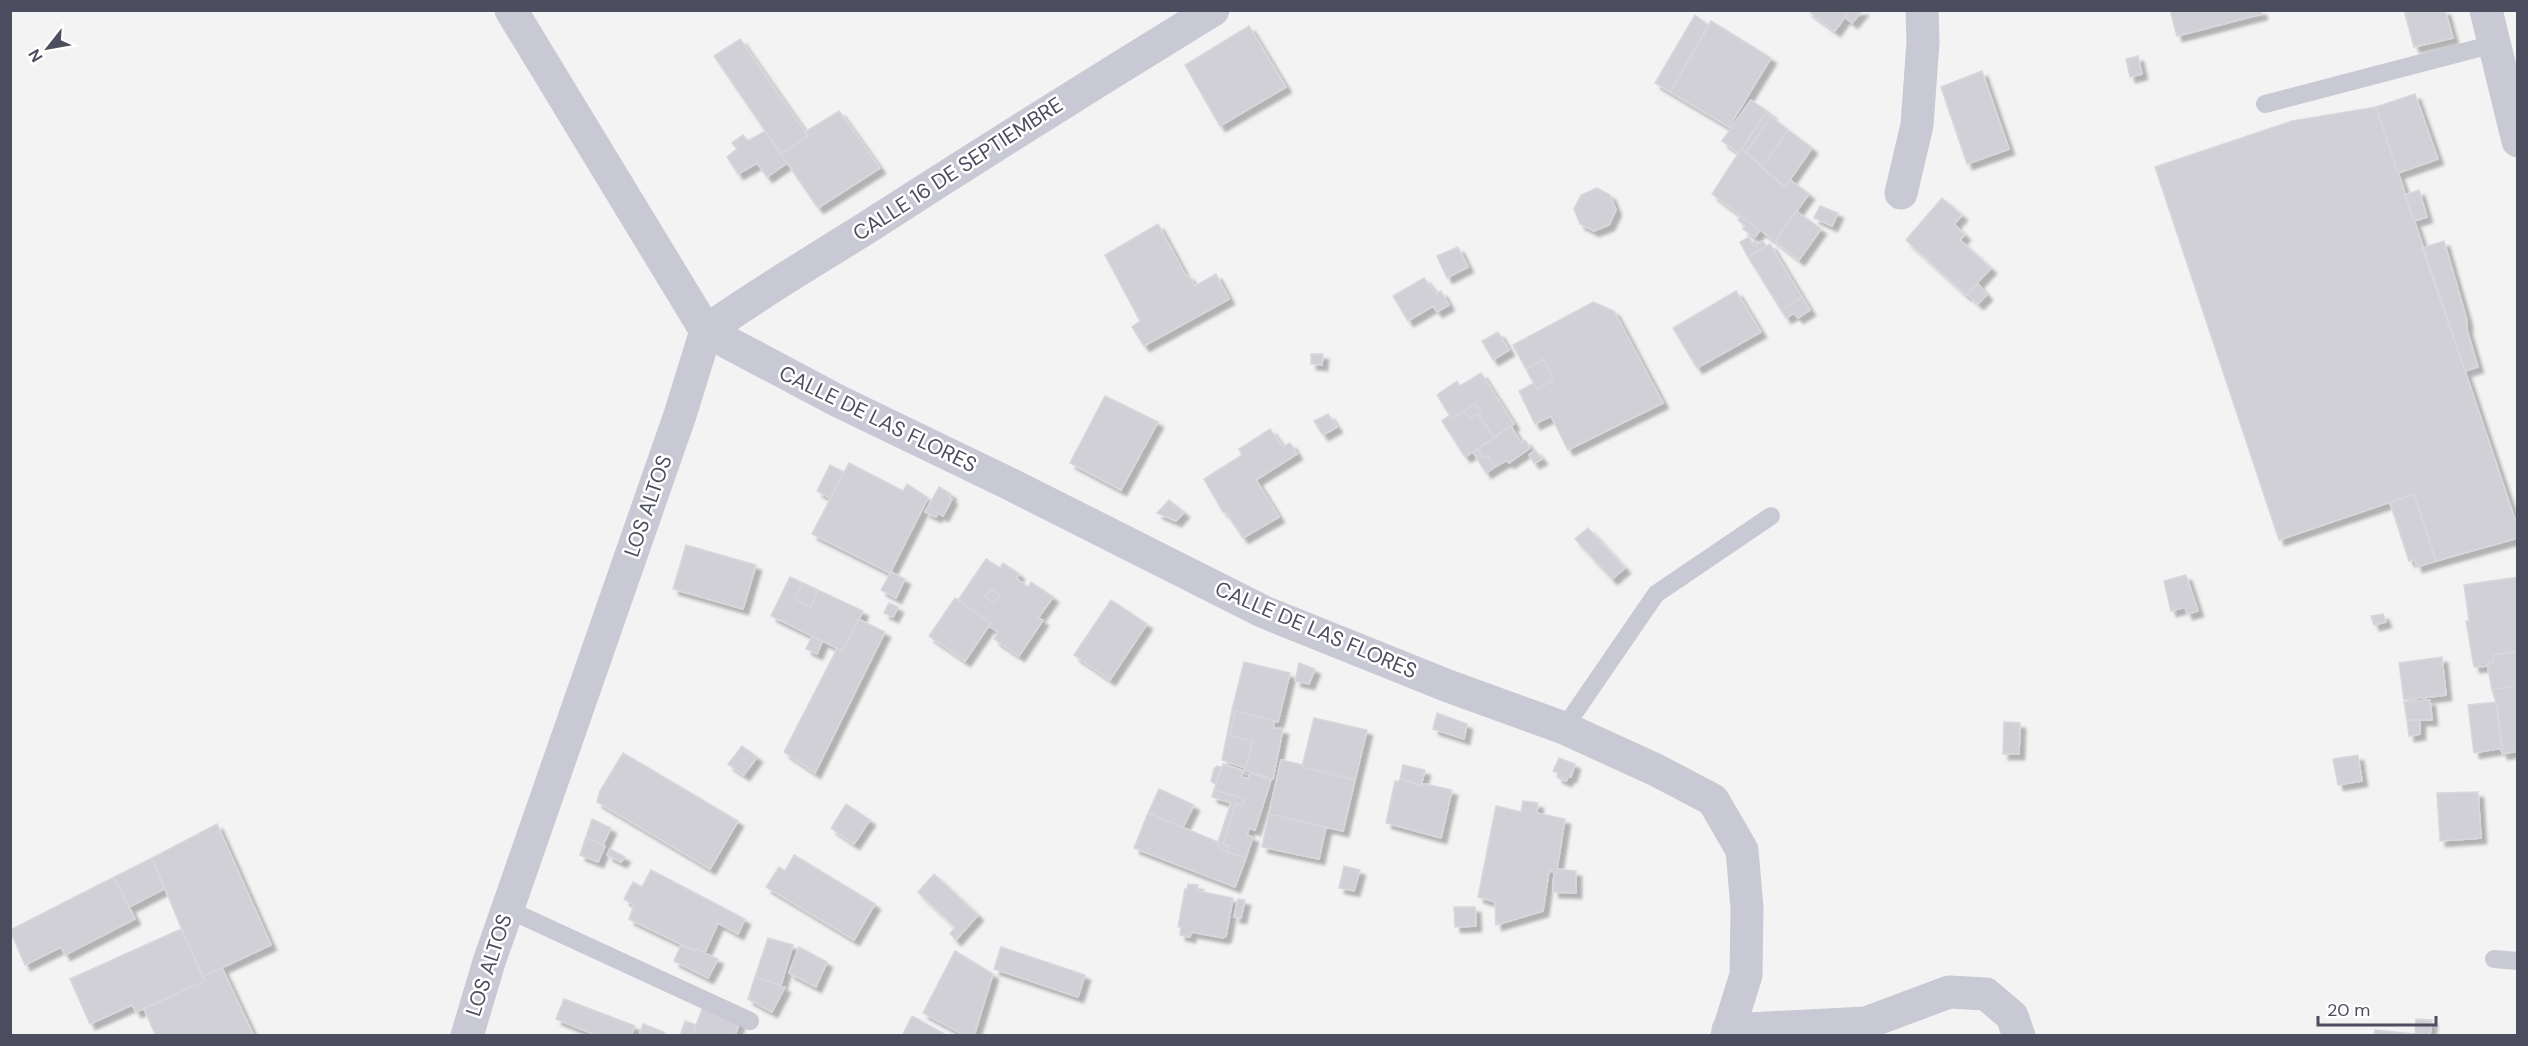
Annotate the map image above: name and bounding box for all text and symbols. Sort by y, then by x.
north arrow [18,18,78,78]
text: N [24,45,48,66]
street label: CALLE 16 DE SEPTIEMBRE [848,91,1068,247]
street label: CALLE DE LAS FLORES [775,359,981,479]
street label: LOS ALTOS [618,451,678,561]
street label: CALLE DE LAS FLORES [1211,575,1421,685]
street label: LOS ALTOS [459,910,519,1020]
scale bar [2318,989,2436,1027]
text: 20 m [2327,998,2370,1022]

